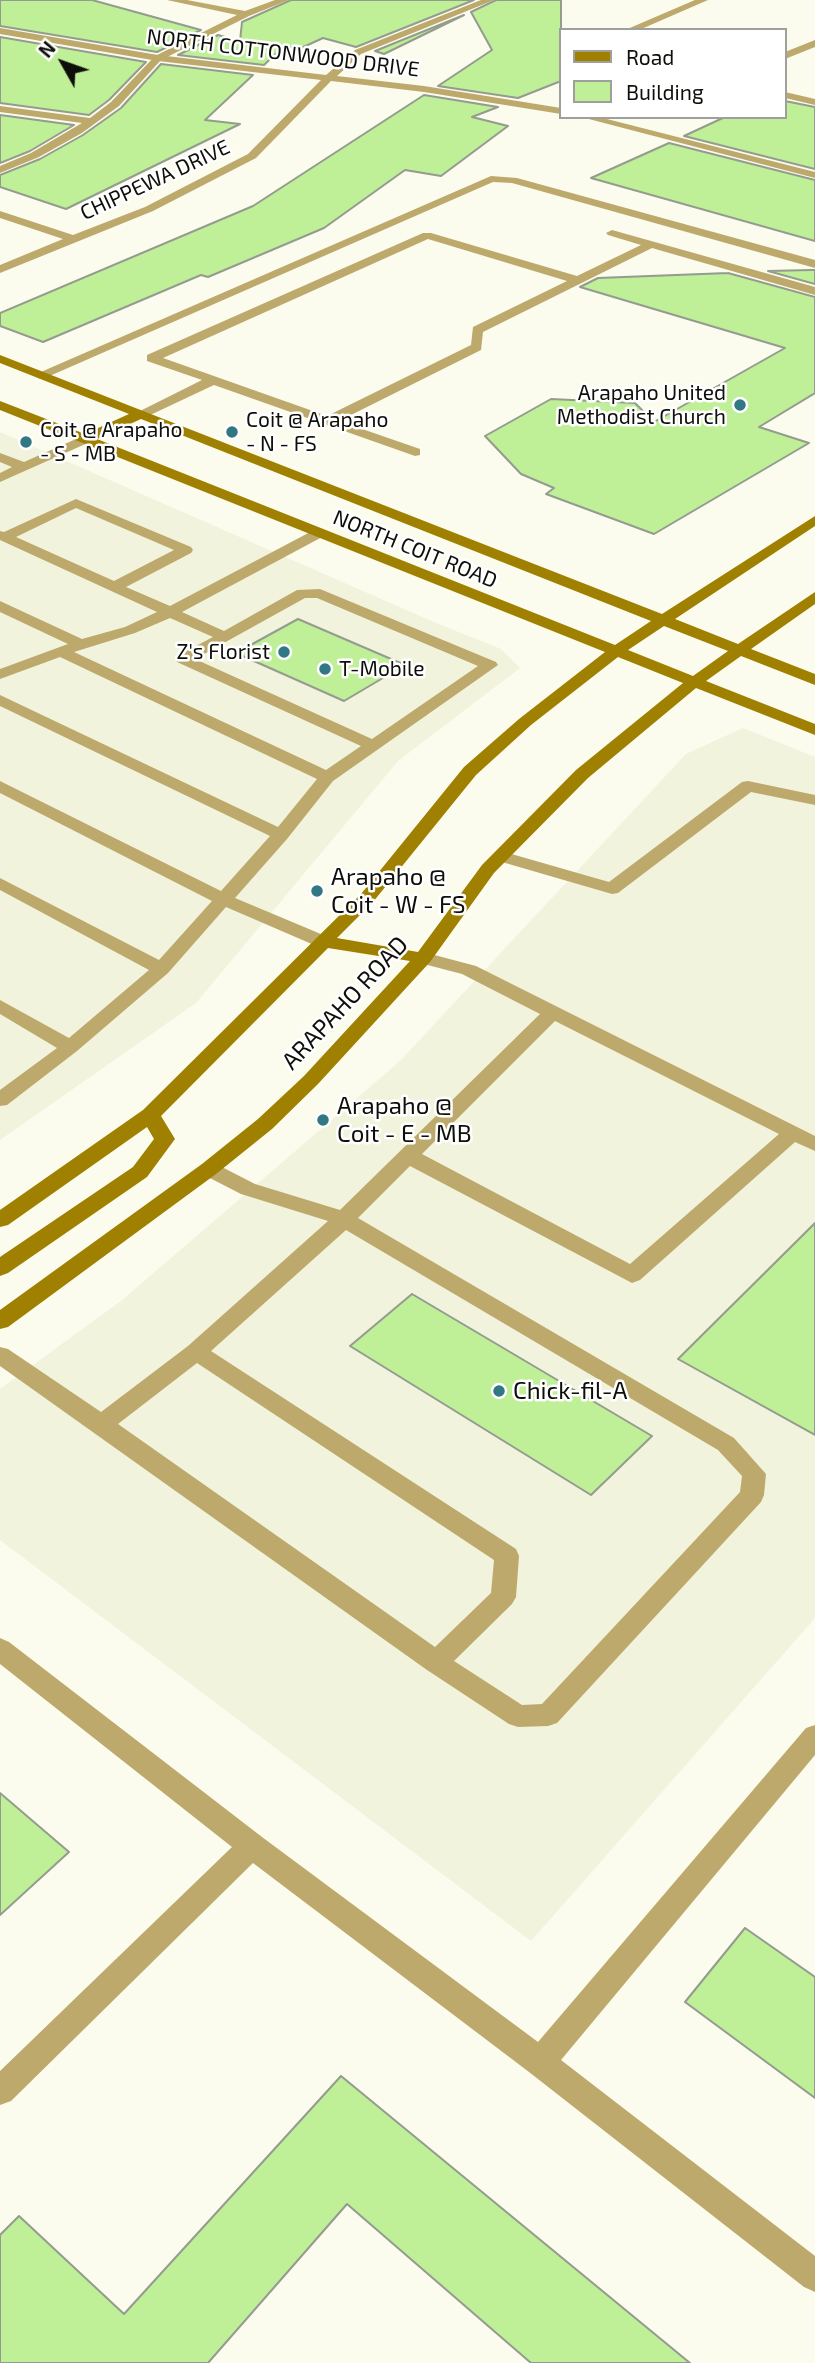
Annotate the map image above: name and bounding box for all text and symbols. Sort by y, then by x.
street label: NORTH COTTONWOOD DRIVE [145,24,421,82]
north arrow [28,28,98,98]
legend [560,28,787,119]
text: N [33,37,60,62]
text: Road [626,44,674,69]
text: Building [626,79,704,104]
street label: CHIPPEWA DRIVE [76,134,234,226]
place label: Arapaho United Methodist Church [557,380,726,430]
marker: Arapaho United Methodist Church [732,397,748,413]
place label: Coit @ Arapaho - N - FS [246,407,388,457]
place label: Coit @ Arapaho - S - MB [40,417,182,467]
marker: Coit @ Arapaho - N - FS [224,424,240,440]
marker: Coit @ Arapaho - S - MB [18,434,34,450]
street label: NORTH COIT ROAD [329,505,501,593]
place label: Z's Florist [177,639,270,665]
marker: Z's Florist [276,644,292,660]
place label: T-Mobile [339,656,425,682]
marker: T-Mobile [317,661,333,677]
place label: Arapaho @ Coit - W - FS [331,863,466,919]
marker: Arapaho @ Coit - W - FS [309,883,325,899]
street label: ARAPAHO ROAD [276,930,414,1076]
place label: Arapaho @ Coit - E - MB [337,1092,472,1148]
marker: Arapaho @ Coit - E - MB [315,1112,331,1128]
place label: Chick-fil-A [513,1377,627,1405]
marker: Chick-fil-A [491,1383,507,1399]

